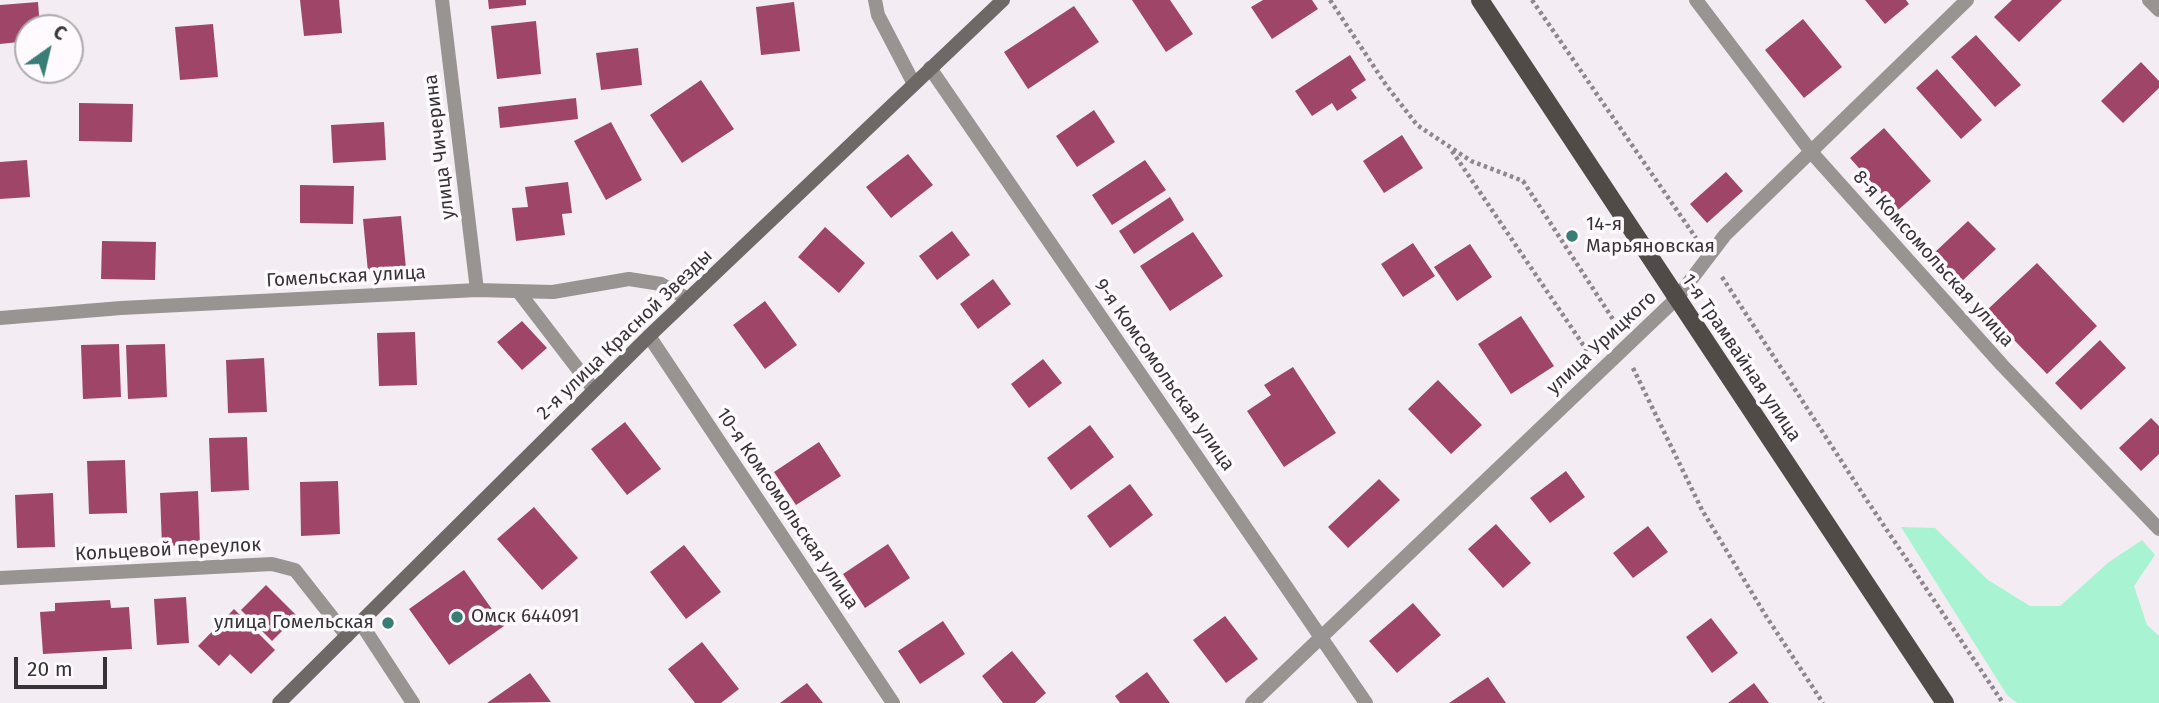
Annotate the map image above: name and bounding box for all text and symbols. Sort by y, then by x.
north arrow [14,14,84,84]
text: С [49,20,71,45]
street label: улица Чичерина [420,73,460,221]
street label: 8-я Комсомольская улица [1848,166,2018,352]
place label: 14-я Марьяновская [1586,214,1715,258]
marker: 14-я Марьяновская [1564,228,1580,244]
street label: 2-я улица Красной Звезды [533,245,717,425]
street label: Гомельская улица [266,261,426,293]
street label: 1-я Трамвайная улица [1676,270,1806,446]
street label: 9-я Комсомольская улица [1089,275,1239,475]
street label: улица Урицкого [1542,286,1662,400]
street label: 10-я Комсомольская улица [711,404,863,614]
street label: Кольцевой переулок [74,534,262,566]
place label: Омск 644091 [471,606,579,628]
marker: Омск 644091 [449,609,465,625]
place label: улица Гомельская [214,612,374,634]
marker: улица Гомельская [380,615,396,631]
scale bar [18,644,110,688]
text: 20 m [27,656,73,682]

